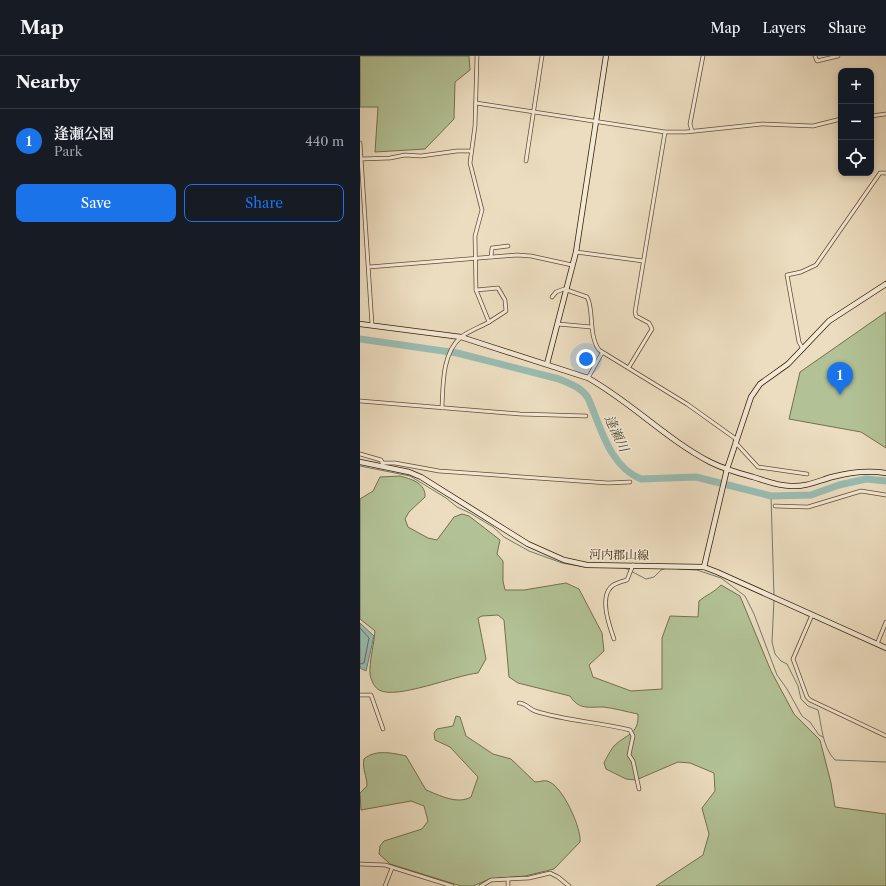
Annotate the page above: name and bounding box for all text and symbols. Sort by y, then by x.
text: Map [20,16,64,39]
text: Map [710,19,740,37]
text: Layers [762,19,806,37]
text: Share [828,19,866,37]
map controls [838,68,874,176]
button: + [838,68,874,104]
text: Nearby [16,72,80,92]
button: − [838,104,874,140]
text: 逢瀬公園 [54,124,114,143]
text: 1 [26,133,32,149]
text: 440 m [305,133,344,149]
button: locate [838,140,874,176]
text: Park [54,143,82,159]
button: Save [16,184,176,222]
button: Share [184,184,344,222]
your location [576,349,596,369]
pin: 1 [827,362,853,395]
water label: 逢瀬川 [602,412,633,456]
street label: 河内郡山線 [589,546,649,563]

